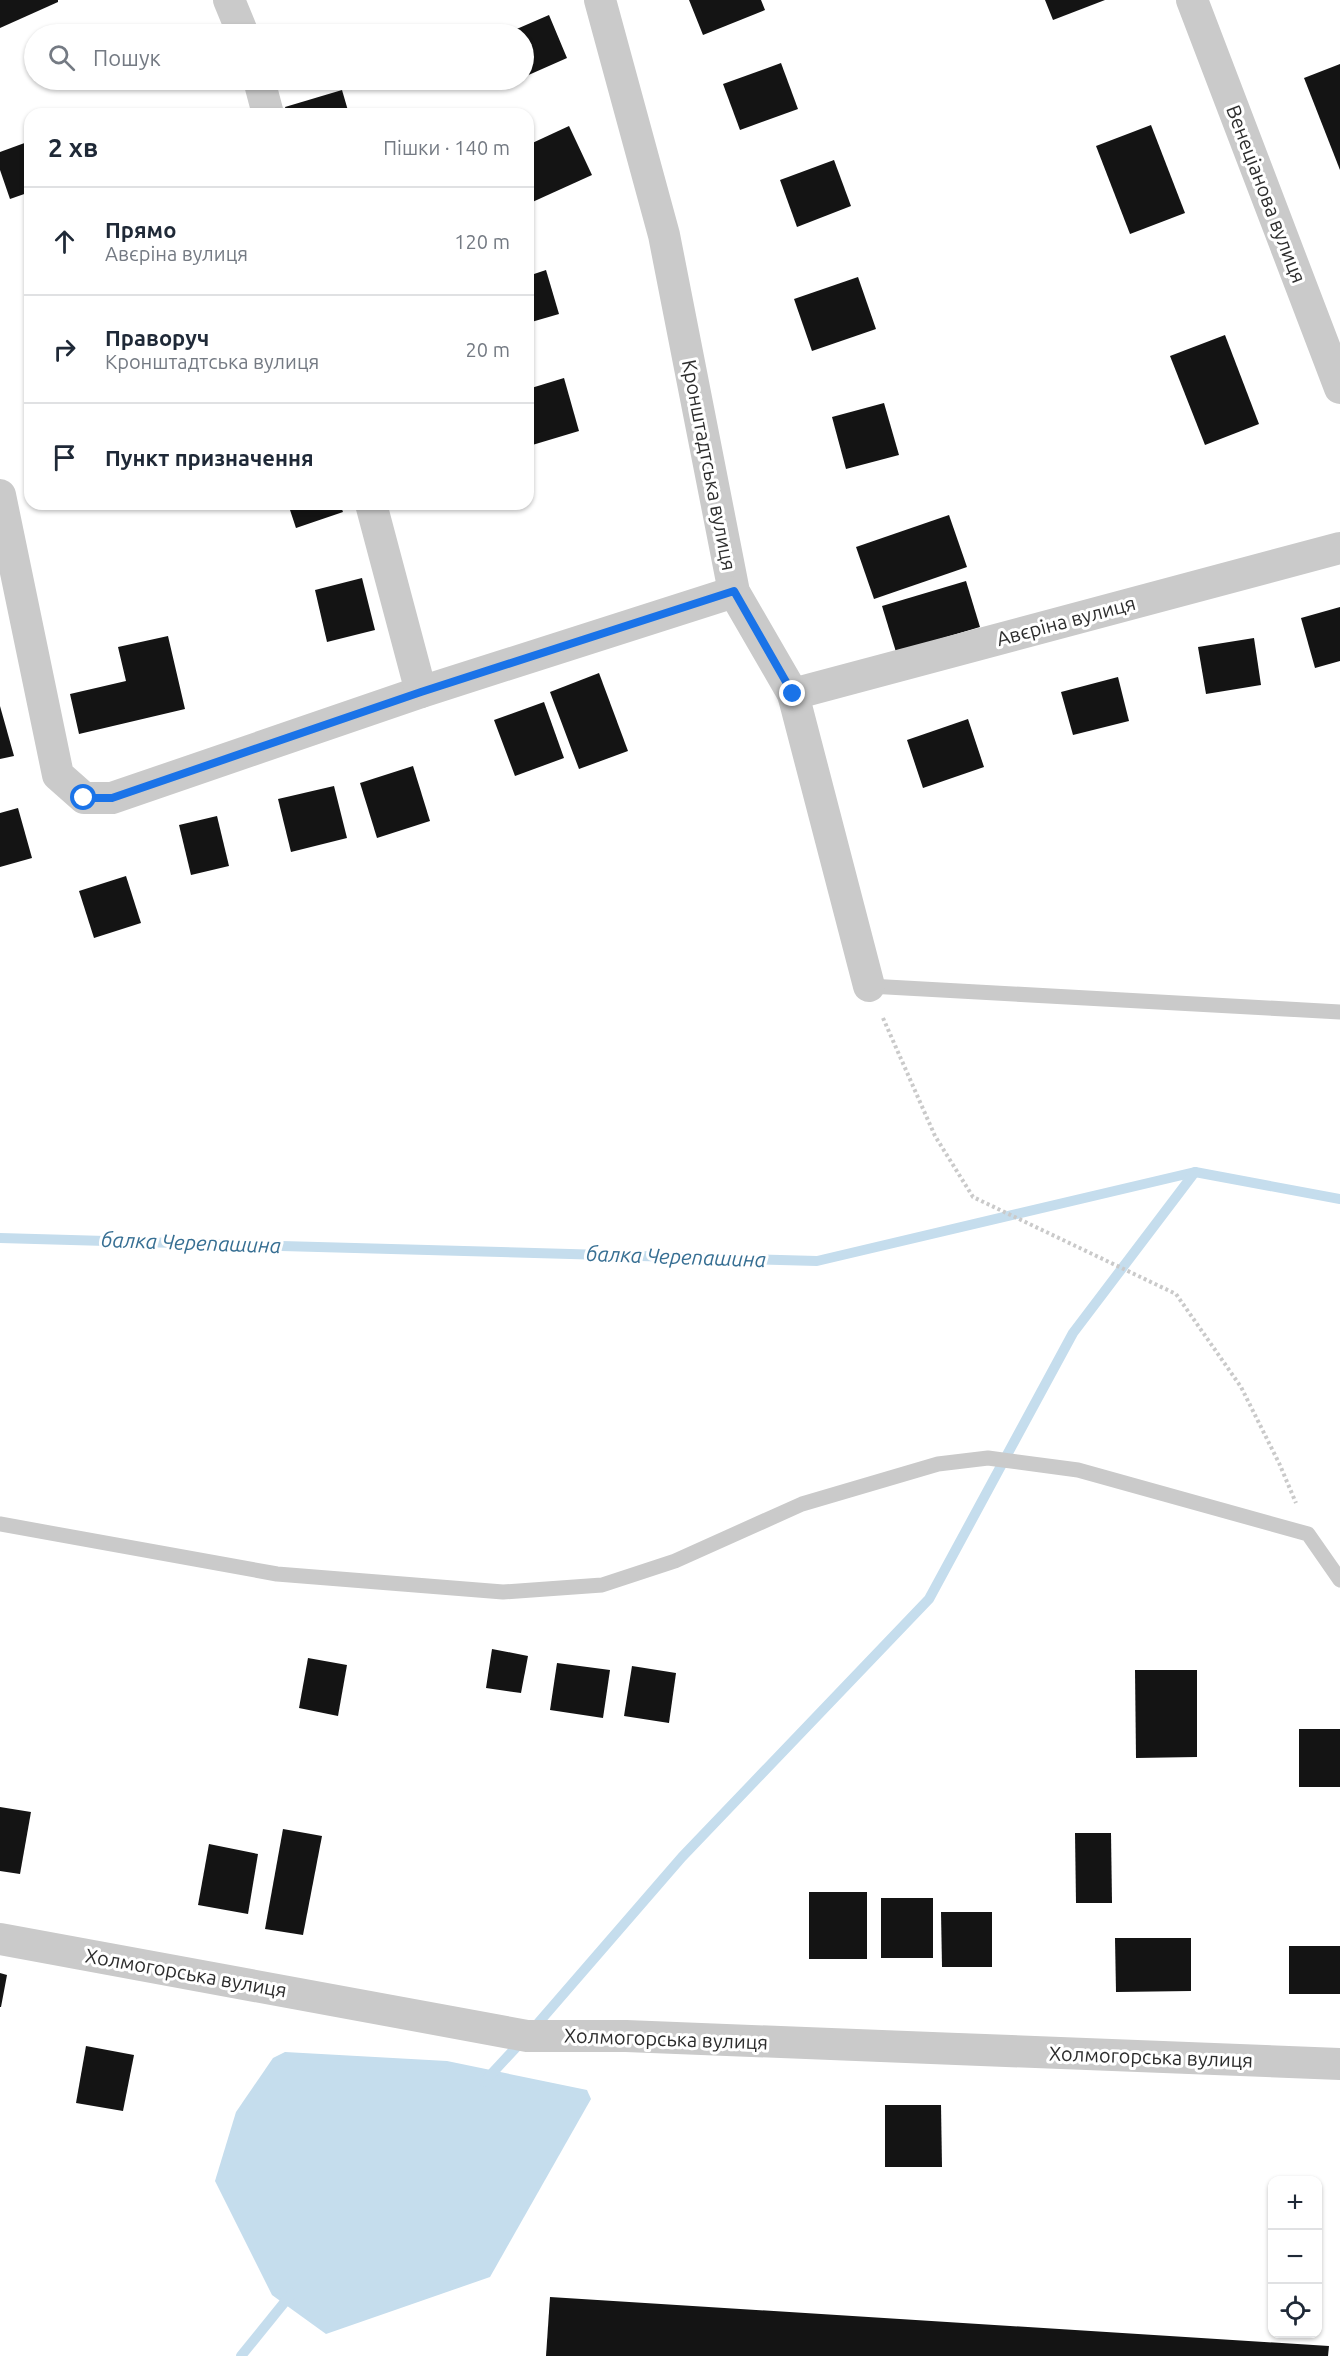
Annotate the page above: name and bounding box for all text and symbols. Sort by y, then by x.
search box [24,24,534,90]
icon: search [45,41,78,74]
text: Пошук [93,45,161,70]
street label: Венеціанова вулиця [1222,102,1311,286]
text: 2 хв [48,133,98,162]
text: Пішки · 140 m [383,136,510,159]
text: Прямо [105,217,176,242]
icon: ahead [48,225,81,258]
text: 120 m [454,230,510,253]
text: Авєріна вулиця [105,242,248,265]
text: Праворуч [105,325,209,350]
icon: right [48,333,81,366]
text: 20 m [466,338,510,361]
text: Кронштадтська вулиця [105,350,319,373]
street label: Кронштадтська вулиця [678,358,741,572]
icon: arrive [48,441,81,474]
text: Пункт призначення [105,445,314,470]
street label: Авєріна вулиця [994,591,1138,650]
route end [779,680,805,706]
route start [70,784,96,810]
water label: балка Черепашина [101,1227,281,1257]
water label: балка Черепашина [586,1241,766,1271]
street label: Холмогорська вулиця [84,1943,289,2002]
street label: Холмогорська вулиця [564,2023,768,2054]
street label: Холмогорська вулиця [1049,2041,1253,2072]
map controls [1268,2176,1322,2338]
button: + [1268,2176,1322,2230]
button: − [1268,2230,1322,2284]
button: locate [1268,2284,1322,2338]

